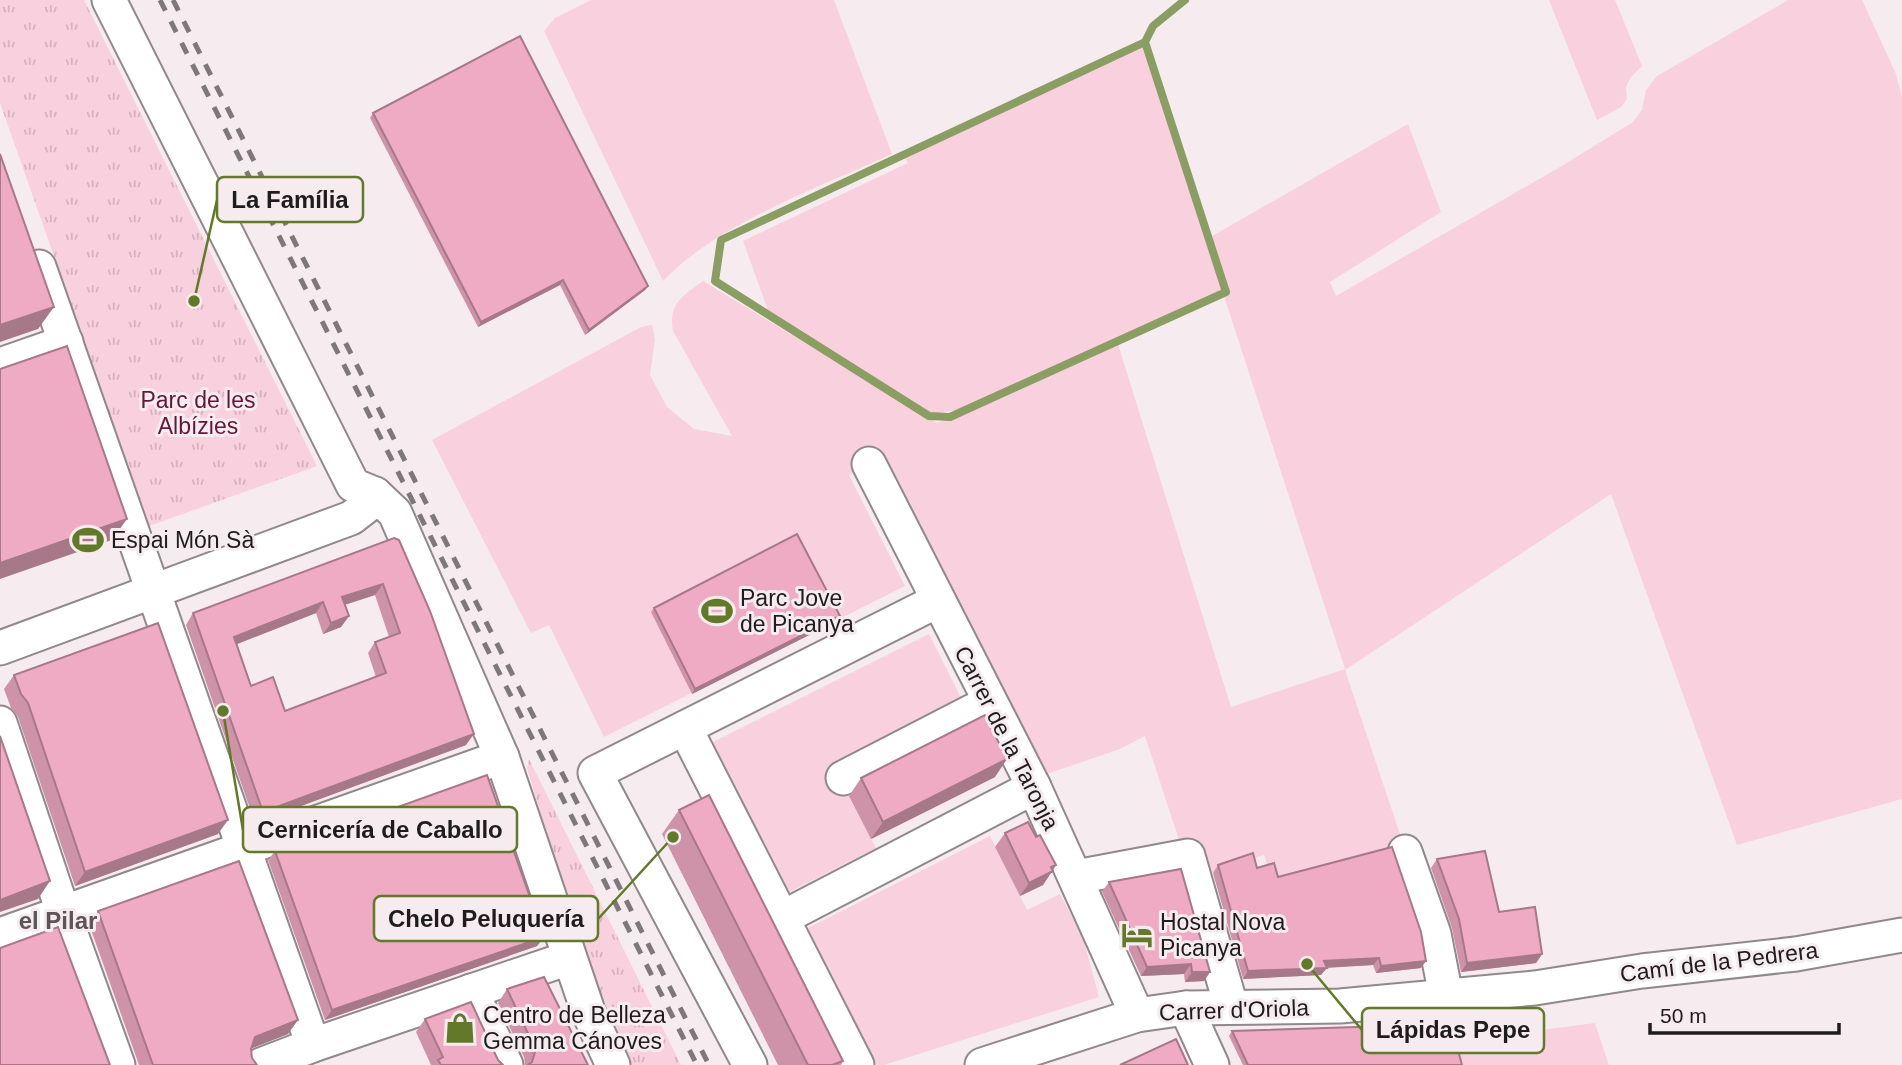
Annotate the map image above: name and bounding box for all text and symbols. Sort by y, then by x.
callout: La Família [217,177,363,222]
text: La Família [231,186,349,213]
park label: Parc de les Albízies [140,387,256,439]
sports icon: Espai Món Sà [71,523,105,557]
place label: Espai Món Sà [111,527,254,553]
place label: Parc Jove de Picanya [740,585,854,637]
sports icon: Parc Jove de Picanya [700,594,734,628]
street label: Carrer de la Taronja [949,642,1065,834]
callout: Cernicería de Caballo [243,807,517,852]
text: Cernicería de Caballo [257,816,503,843]
callout: Chelo Peluquería [374,896,598,941]
text: Chelo Peluquería [388,905,585,932]
district label: el Pilar [19,907,97,934]
place label: Hostal Nova Picanya [1160,909,1285,961]
hotel icon: Hostal Nova Picanya [1120,918,1154,952]
street label: Camí de la Pedrera [1618,937,1820,987]
scale bar [1650,992,1839,1036]
street label: Carrer d'Oriola [1159,994,1310,1026]
place label: Centro de Belleza Gemma Cánoves [483,1002,666,1054]
text: 50 m [1660,1004,1707,1027]
callout: Lápidas Pepe [1362,1008,1544,1053]
shop icon: Centro de Belleza Gemma Cánoves [443,1011,477,1045]
text: Lápidas Pepe [1376,1016,1530,1043]

